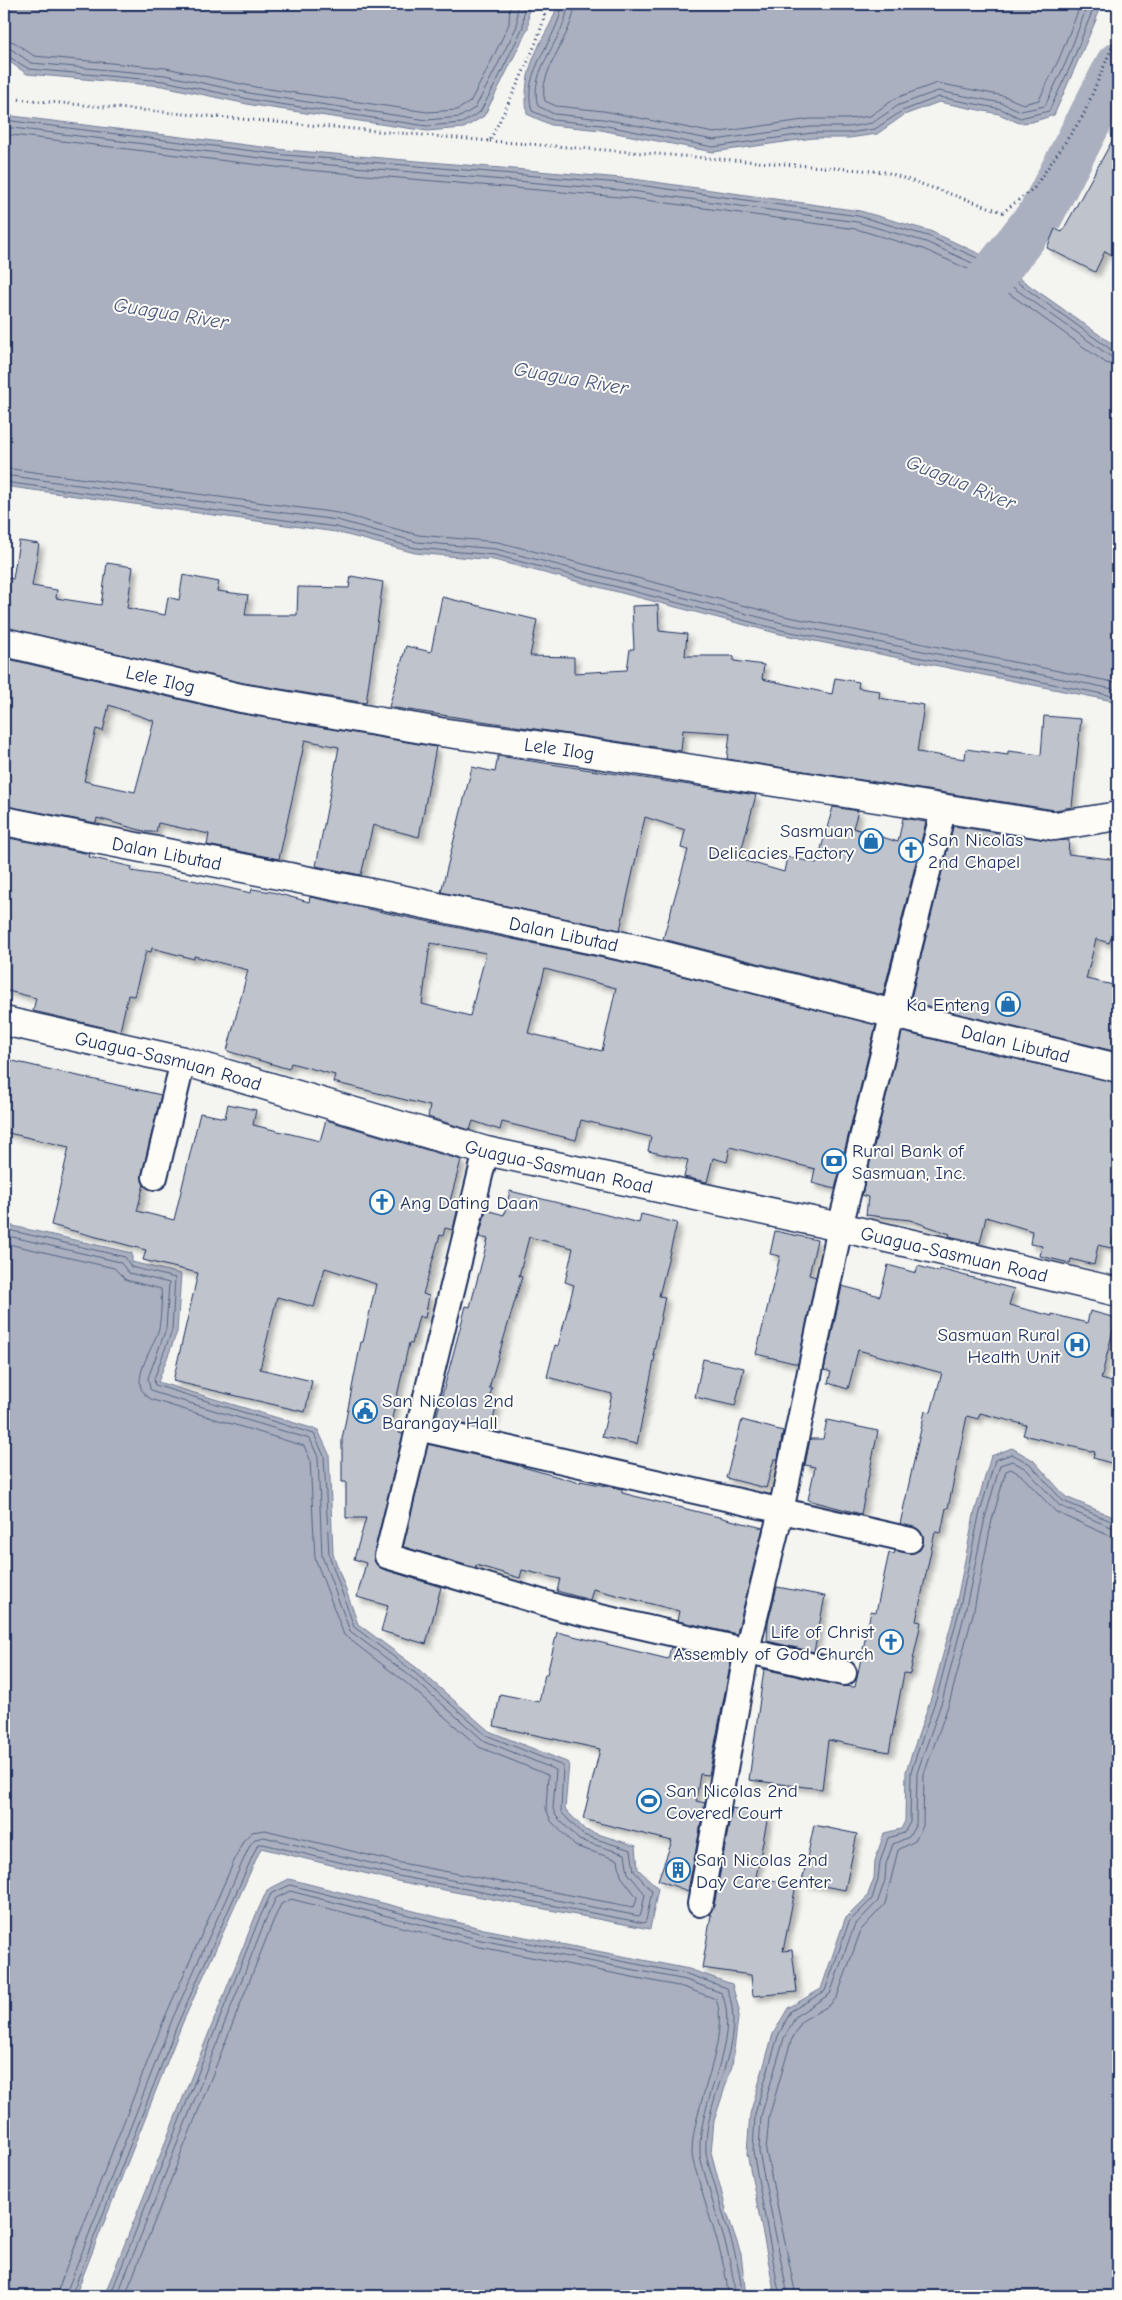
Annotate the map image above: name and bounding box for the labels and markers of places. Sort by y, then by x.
place label: Sasmuan Delicacies Factory [708,820,854,864]
shop icon: Sasmuan Delicacies Factory [858,828,884,854]
place label: San Nicolas 2nd Chapel [928,829,1023,873]
church icon: San Nicolas 2nd Chapel [898,837,924,863]
shop icon: Ka Enteng [995,991,1021,1017]
place label: Ka Enteng [906,994,990,1016]
place label: Rural Bank of Sasmuan, Inc. [852,1140,966,1184]
bank icon: Rural Bank of Sasmuan, Inc. [821,1148,847,1174]
church icon: Ang Dating Daan [369,1189,395,1215]
place label: Ang Dating Daan [400,1192,538,1214]
place label: Sasmuan Rural Health Unit [938,1324,1061,1368]
hospital icon: Sasmuan Rural Health Unit [1064,1332,1090,1358]
place label: San Nicolas 2nd Barangay Hall [382,1390,514,1434]
public building icon: San Nicolas 2nd Barangay Hall [352,1398,378,1424]
place label: Life of Christ Assembly of God Church [673,1621,875,1665]
church icon: Life of Christ Assembly of God Church [878,1629,904,1655]
place label: San Nicolas 2nd Covered Court [666,1780,798,1824]
sports icon: San Nicolas 2nd Covered Court [636,1788,662,1814]
place label: San Nicolas 2nd Day Care Center [696,1849,831,1893]
building icon: San Nicolas 2nd Day Care Center [665,1857,691,1883]

